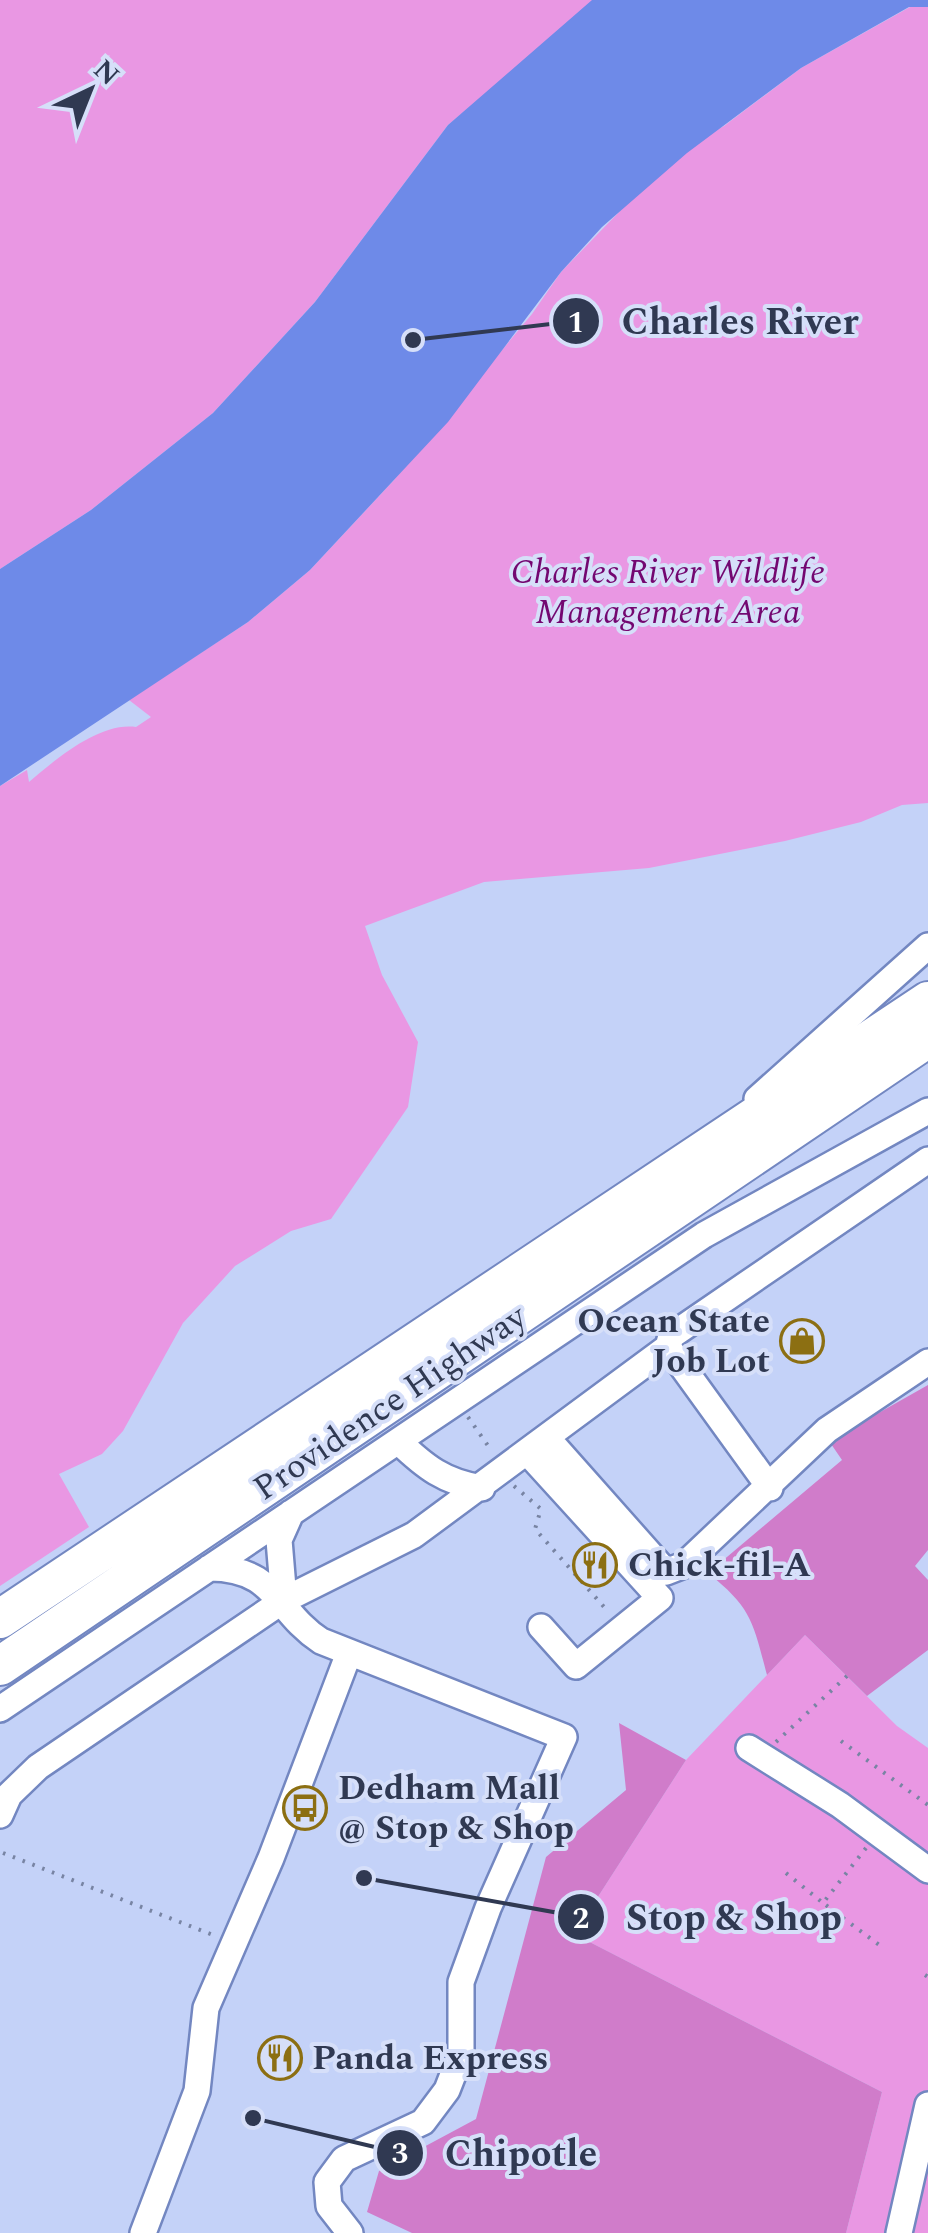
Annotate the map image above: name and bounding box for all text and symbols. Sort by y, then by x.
north arrow [40,40,140,140]
text: N [83,49,129,96]
callout: Charles River [551,287,878,355]
text: Charles River [621,294,859,352]
text: 1 [568,300,584,346]
park label: Charles River Wildlife Management Area [511,546,825,639]
street label: Providence Highway [243,1291,538,1514]
place label: Ocean State Job Lot [577,1295,770,1388]
shop icon: Ocean State Job Lot [779,1318,825,1364]
place label: Chick-fil-A [628,1539,811,1592]
restaurant icon: Chick-fil-A [572,1542,618,1588]
place label: Dedham Mall @ Stop & Shop [338,1762,574,1855]
bus stop icon: Dedham Mall @ Stop & Shop [282,1785,328,1831]
callout: Stop & Shop [556,1883,862,1951]
text: Stop & Shop [626,1890,842,1948]
text: 2 [573,1896,589,1942]
place label: Panda Express [312,2032,548,2085]
restaurant icon: Panda Express [257,2035,303,2081]
callout: Chipotle [375,2119,618,2187]
text: Chipotle [445,2126,597,2184]
text: 3 [392,2131,408,2177]

